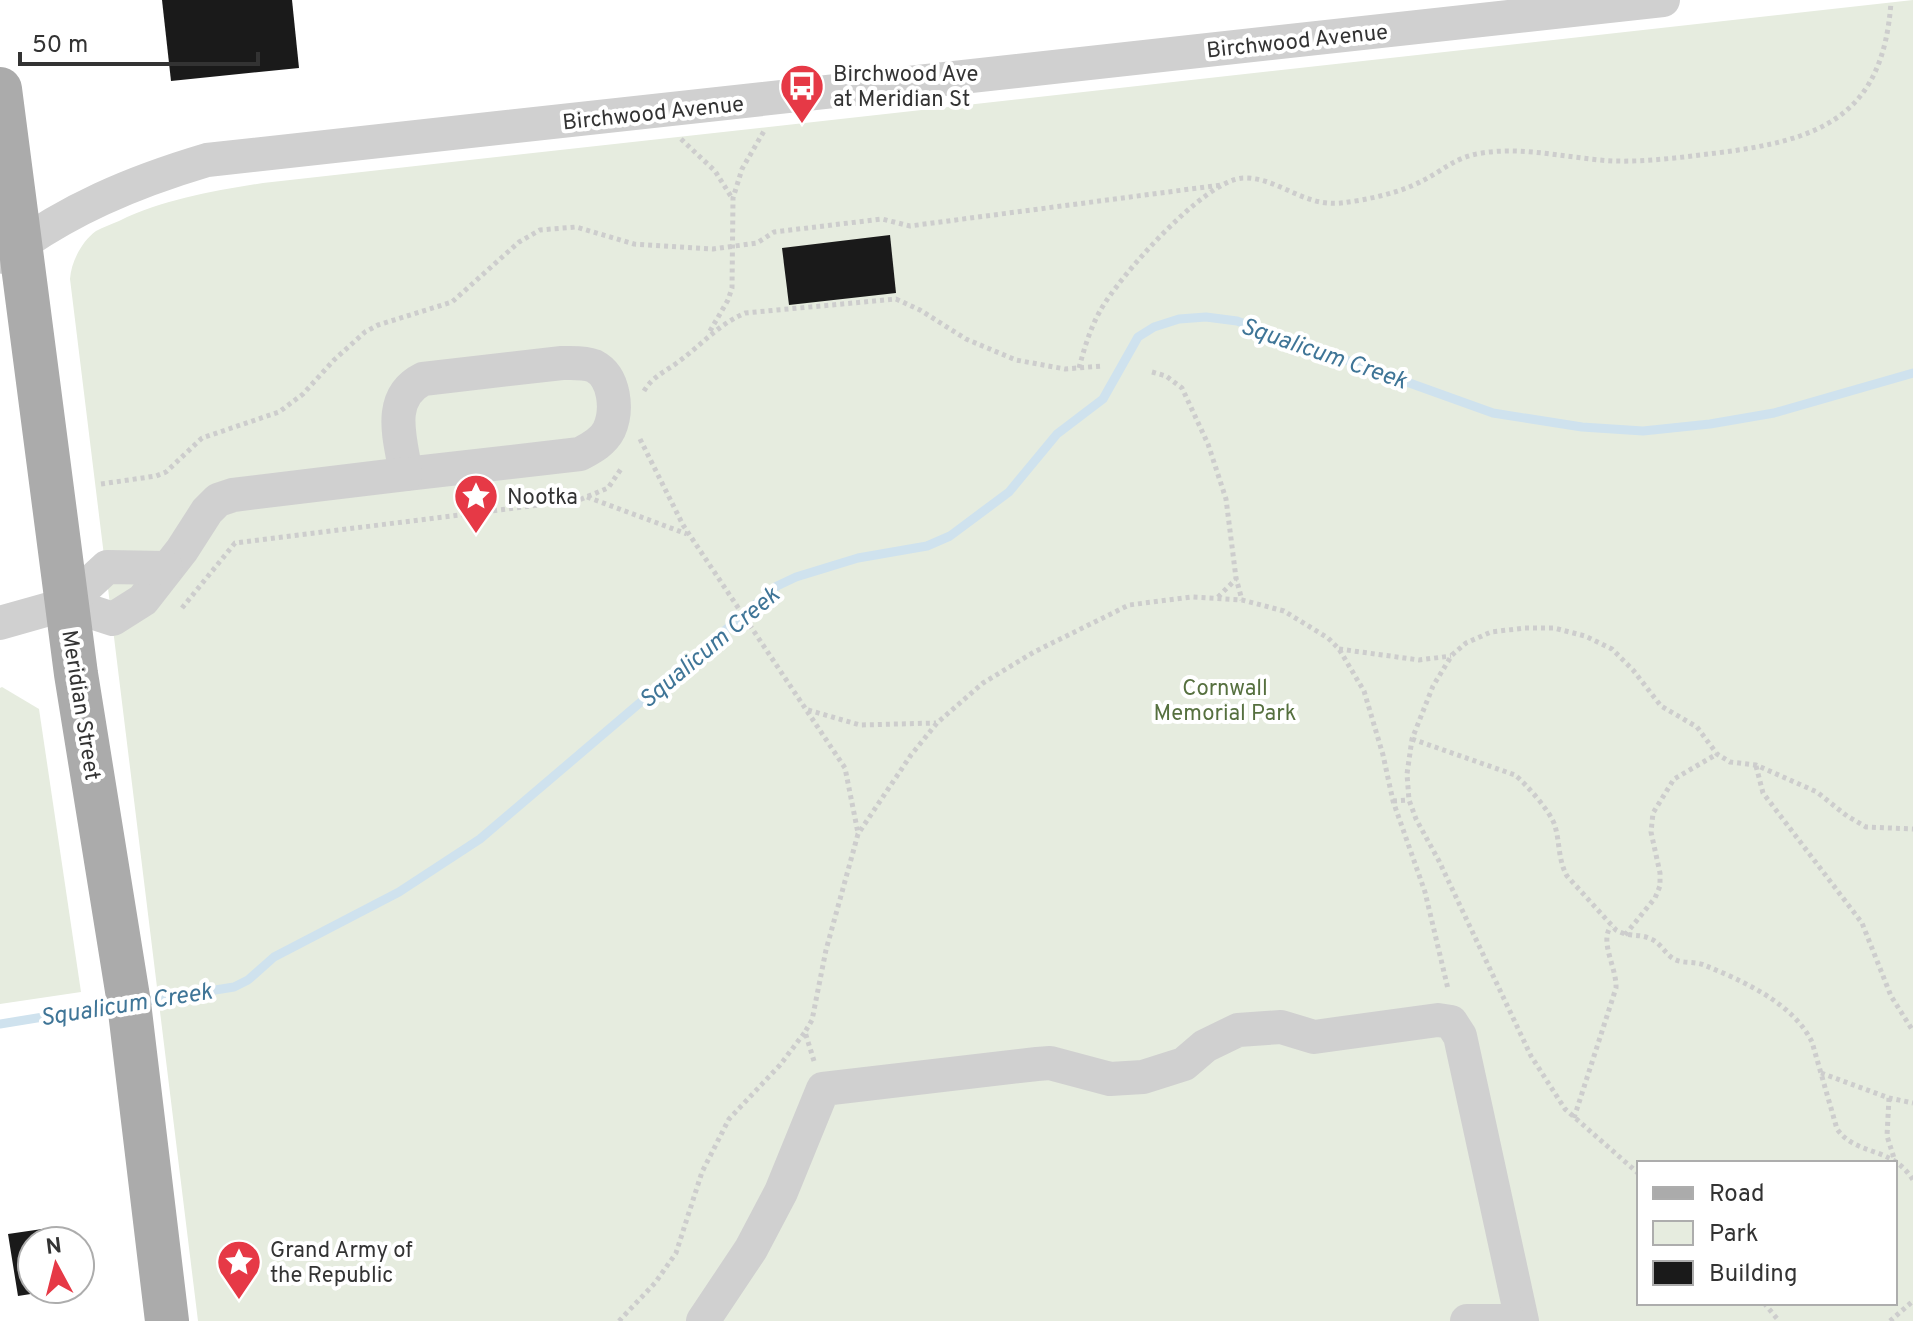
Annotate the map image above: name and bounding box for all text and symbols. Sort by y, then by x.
scale bar [20,16,258,66]
street label: Birchwood Avenue [1205,20,1389,65]
text: 50 m [32,31,88,61]
bus stop icon: Birchwood Ave at Meridian St [778,62,826,125]
place label: Birchwood Ave at Meridian St [833,62,978,114]
street label: Birchwood Avenue [561,92,745,137]
water label: Squalicum Creek [1236,312,1411,398]
place icon: Nootka [452,472,500,535]
place label: Nootka [507,485,578,512]
water label: Squalicum Creek [634,581,787,716]
street label: Meridian Street [54,628,105,782]
park label: Cornwall Memorial Park [1154,676,1296,728]
water label: Squalicum Creek [38,977,215,1034]
legend [1637,1161,1897,1305]
text: Road [1709,1180,1765,1210]
text: Park [1709,1220,1759,1250]
north arrow [16,1225,96,1305]
text: N [44,1233,63,1262]
place icon: Grand Army of the Republic [215,1238,263,1301]
place label: Grand Army of the Republic [270,1238,413,1290]
text: Building [1709,1260,1798,1290]

